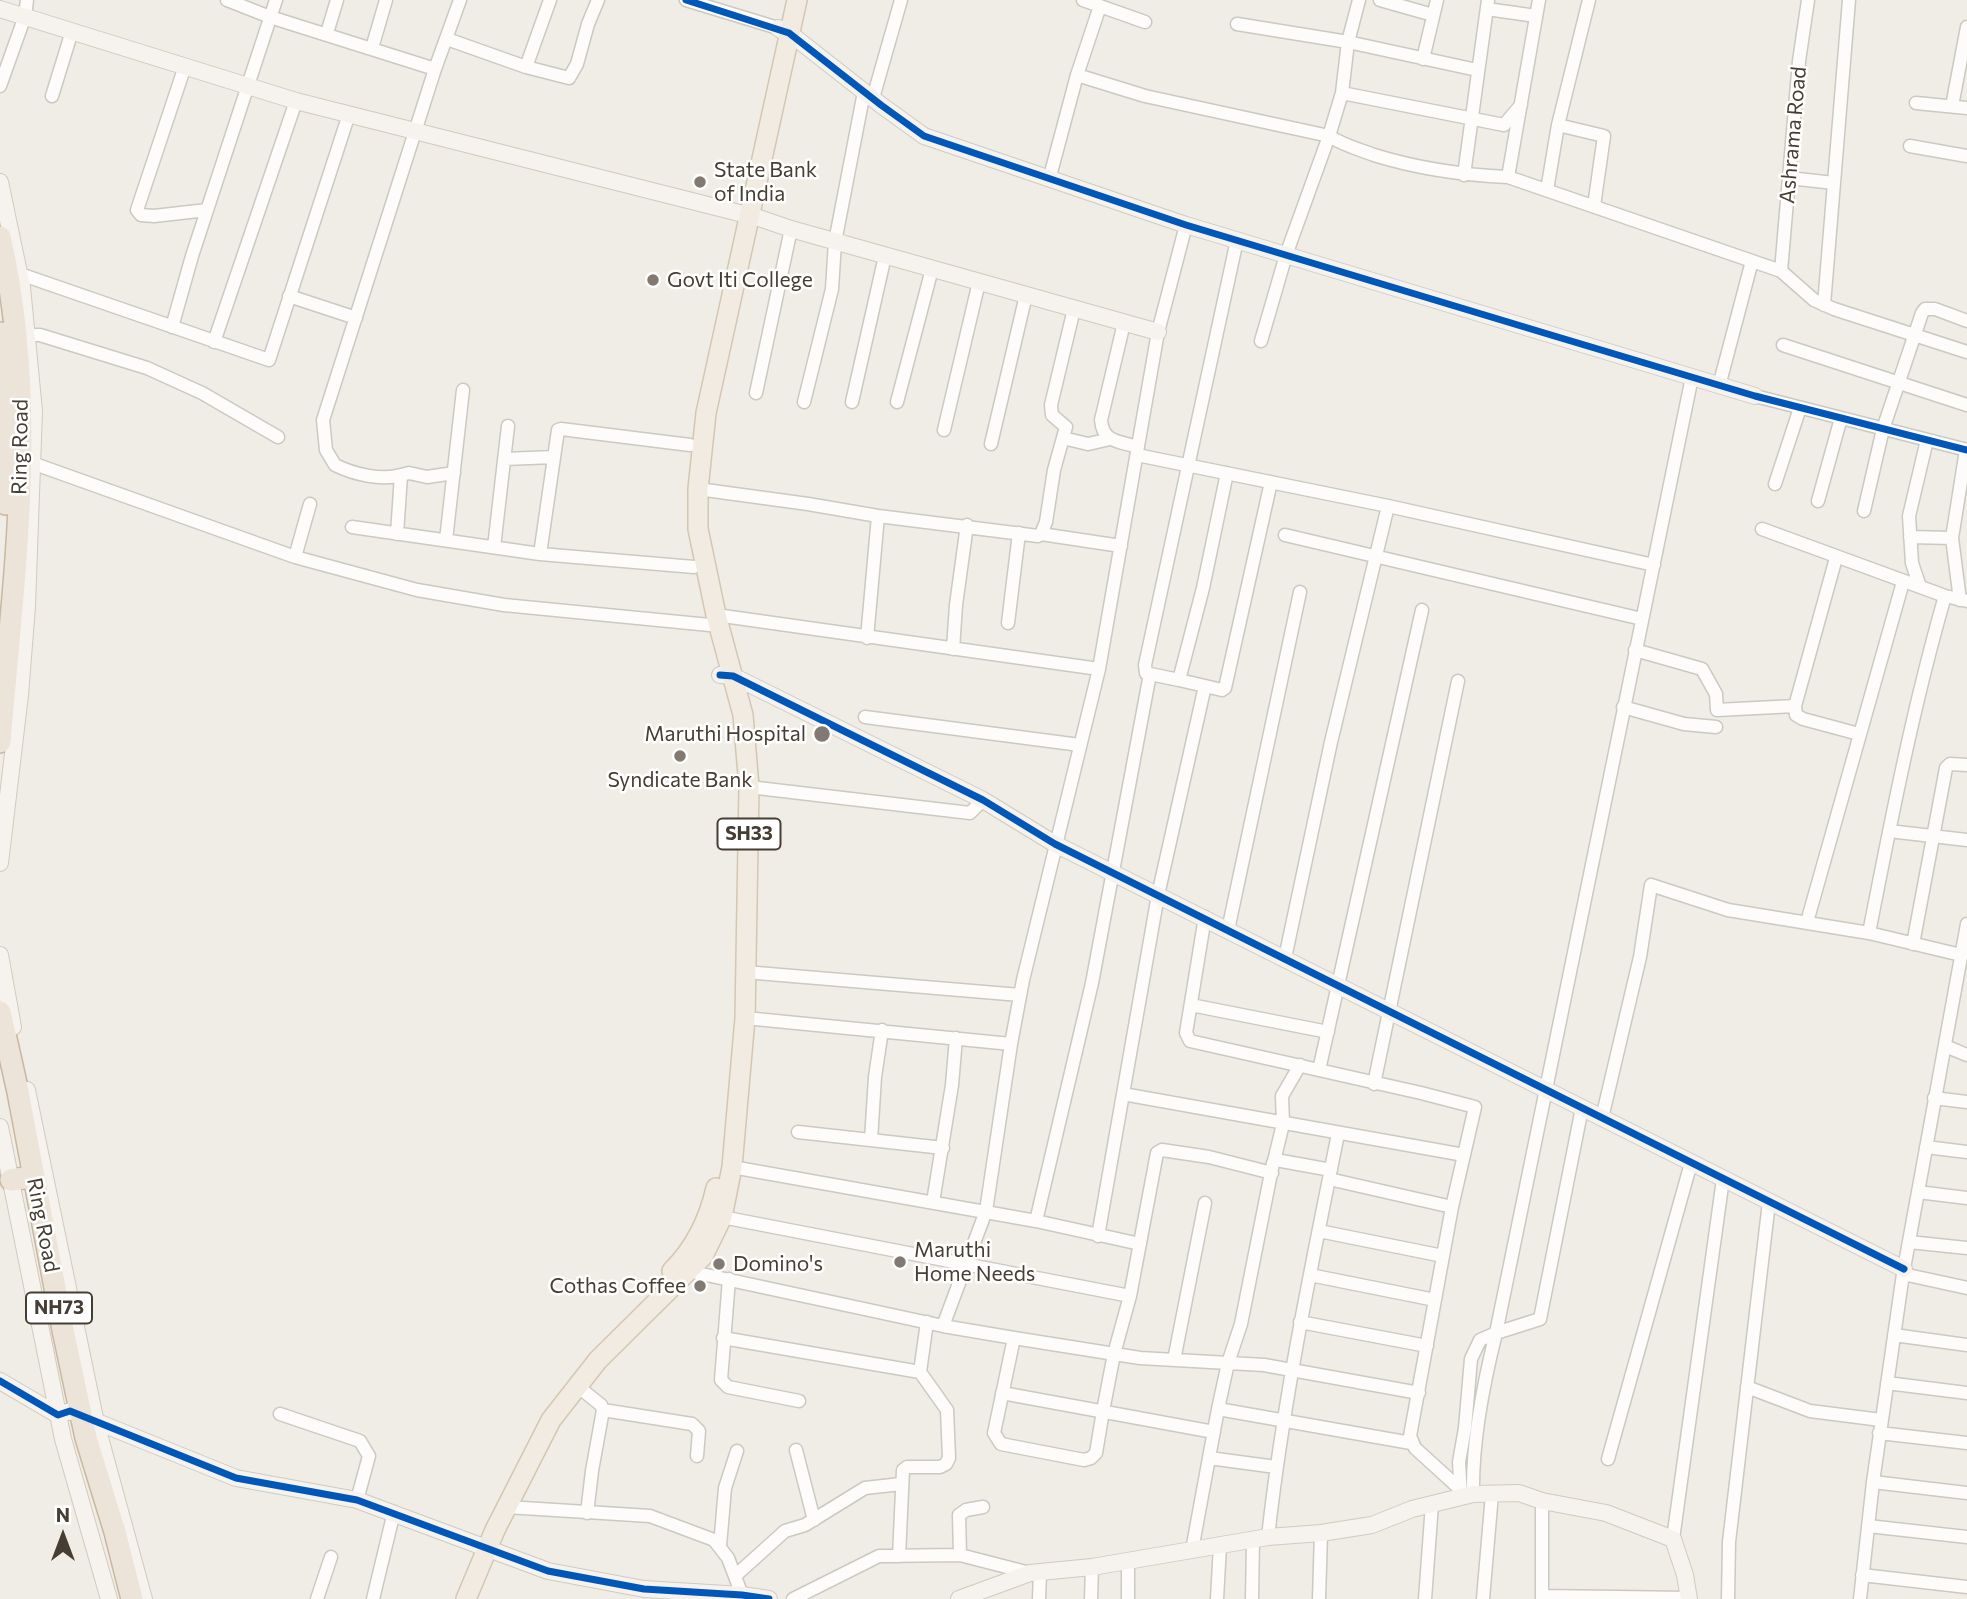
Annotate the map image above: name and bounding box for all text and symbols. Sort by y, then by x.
street label: Ashrama Road [1774,65,1812,205]
place label: State Bank of India [714,157,817,207]
marker: State Bank of India [692,174,708,190]
place label: Govt Iti College [667,267,813,293]
marker: Govt Iti College [645,272,661,288]
street label: Ring Road [7,399,33,495]
place label: Maruthi Hospital [645,721,806,747]
marker: Maruthi Hospital [812,724,832,744]
marker: Syndicate Bank [672,748,688,764]
place label: Syndicate Bank [607,767,753,793]
road number: SH33 [718,818,780,849]
street label: Ring Road [21,1176,65,1274]
place label: Maruthi Home Needs [914,1237,1035,1287]
place label: Domino's [733,1251,823,1277]
marker: Maruthi Home Needs [892,1254,908,1270]
marker: Domino's [711,1256,727,1272]
place label: Cothas Coffee [549,1273,686,1299]
marker: Cothas Coffee [692,1278,708,1294]
road number: NH73 [26,1292,92,1324]
north arrow [28,1501,98,1571]
text: N [56,1503,70,1526]

